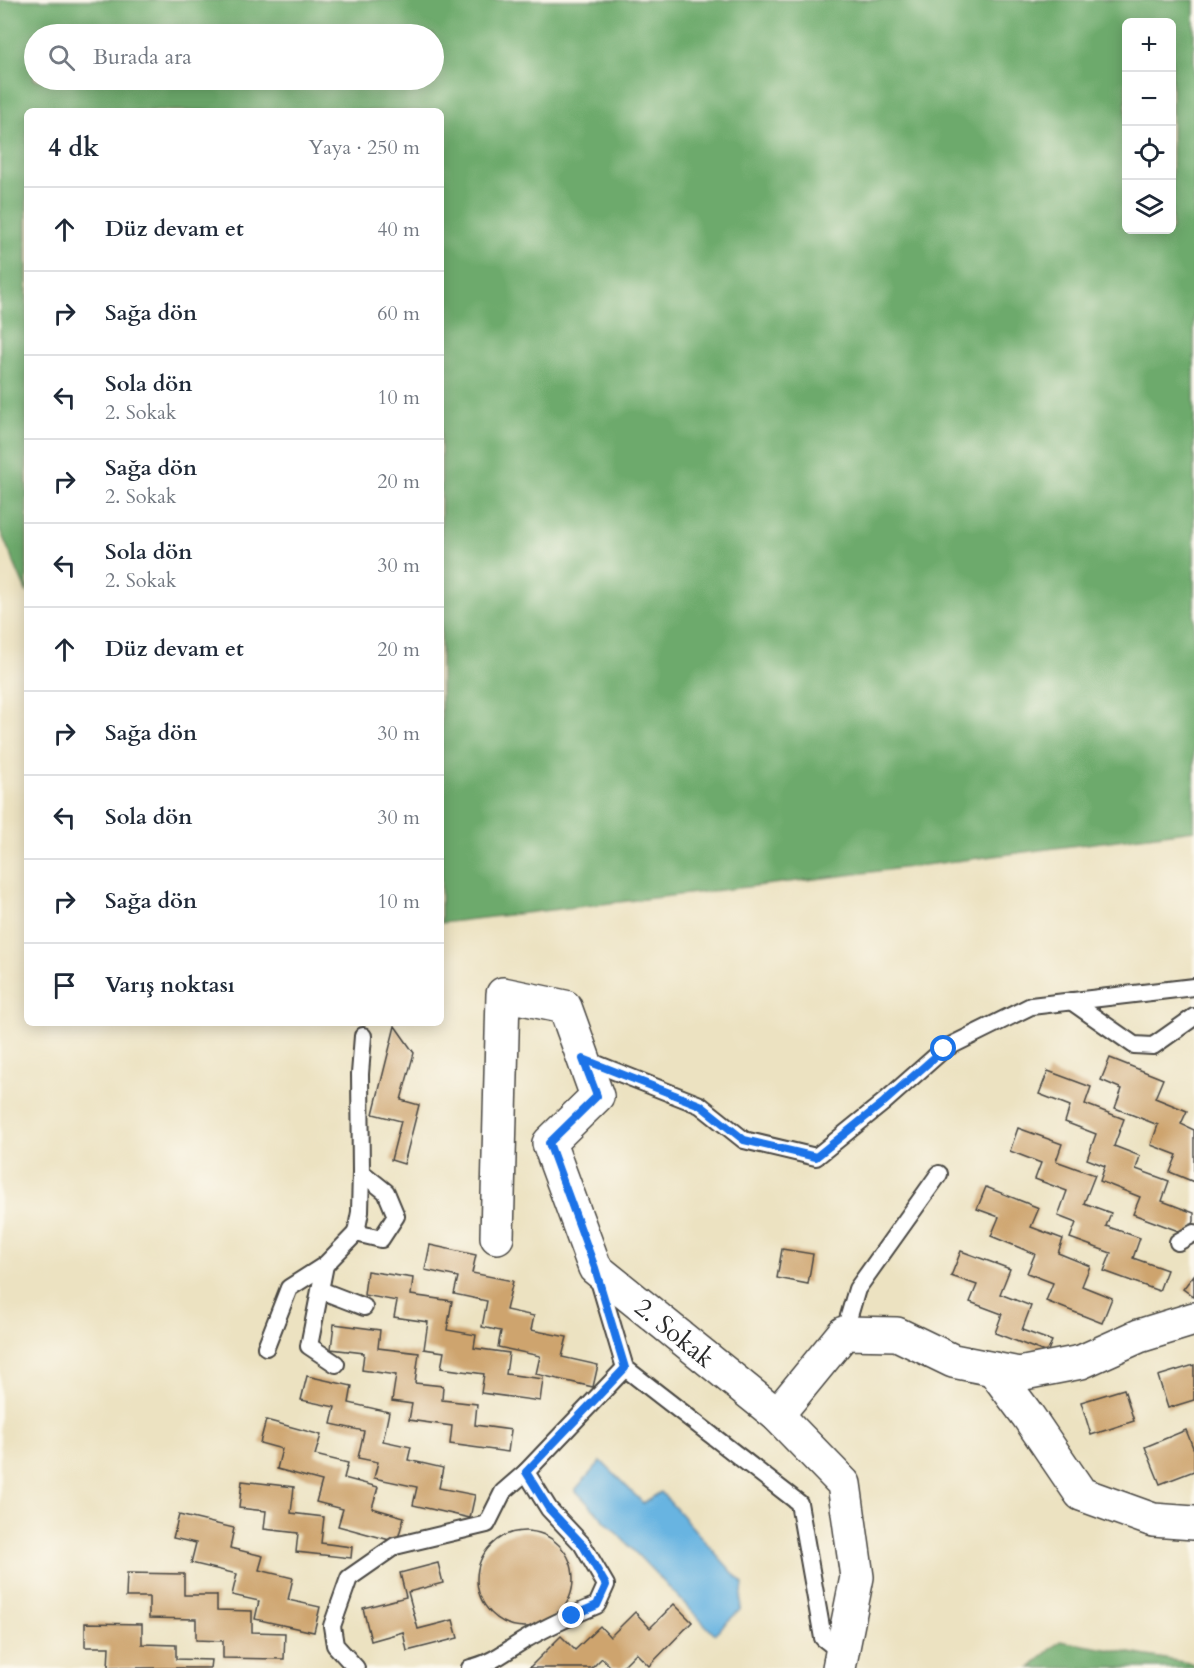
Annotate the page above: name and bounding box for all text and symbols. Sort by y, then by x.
map controls [1122,18,1176,234]
button: + [1122,18,1176,72]
search box [24,24,444,90]
icon: search [45,41,78,74]
text: Burada ara [93,42,192,72]
button: − [1122,72,1176,126]
button: locate [1122,126,1176,180]
text: 4 dk [48,130,99,165]
text: Yaya · 250 m [308,134,420,161]
button: layers [1122,180,1176,234]
icon: ahead [48,213,81,246]
text: Düz devam et [105,214,244,244]
text: 40 m [377,216,420,243]
icon: right [48,297,81,330]
text: Sağa dön [105,298,197,328]
text: 60 m [377,300,420,327]
text: Sola dön [105,369,192,399]
icon: left [48,381,81,414]
text: 10 m [377,384,420,411]
text: 2. Sokak [105,399,177,426]
text: Sağa dön [105,453,197,483]
icon: right [48,465,81,498]
text: 20 m [377,468,420,495]
text: 2. Sokak [105,483,177,510]
text: Sola dön [105,537,192,567]
icon: left [48,549,81,582]
text: 30 m [377,552,420,579]
text: 2. Sokak [105,567,177,594]
icon: ahead [48,633,81,666]
text: Düz devam et [105,634,244,664]
text: 20 m [377,636,420,663]
icon: right [48,717,81,750]
text: Sağa dön [105,718,197,748]
text: 30 m [377,720,420,747]
icon: left [48,801,81,834]
text: Sola dön [105,802,192,832]
text: 30 m [377,804,420,831]
icon: right [48,885,81,918]
text: Sağa dön [105,886,197,916]
text: 10 m [377,888,420,915]
icon: arrive [48,969,81,1002]
text: Varış noktası [105,970,235,1000]
route start [930,1035,956,1061]
street label: 2. Sokak [628,1290,722,1375]
route end [558,1602,584,1628]

